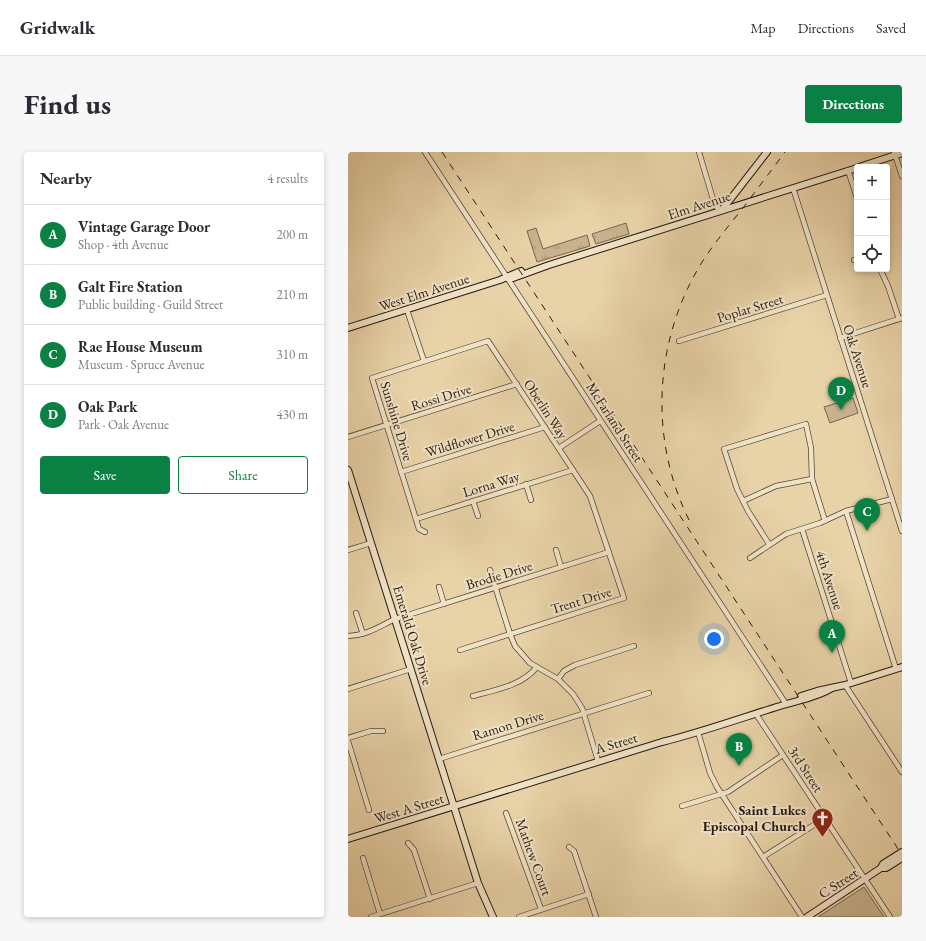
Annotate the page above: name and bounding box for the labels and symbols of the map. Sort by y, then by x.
street label: Elm Avenue [665,186,733,224]
street label: West Elm Avenue [377,269,472,315]
street label: Poplar Street [715,289,786,327]
street label: Oak Avenue [839,322,877,391]
street label: Oberlin Way [520,376,573,443]
pin: D [828,377,854,410]
street label: Sunshine Drive [376,379,418,463]
street label: Rossi Drive [409,379,474,415]
street label: McFarland Street [582,379,648,466]
street label: Wildflower Drive [423,417,517,461]
street label: Lorna Way [460,467,522,501]
pin: C [854,498,880,531]
street label: 4th Avenue [812,548,848,612]
street label: Brodie Drive [464,556,535,594]
street label: Trent Drive [548,582,614,618]
street label: Emerald Oak Drive [389,583,437,688]
pin: A [819,620,845,653]
your location [704,629,724,649]
street label: Ramon Drive [470,705,546,744]
street label: A Street [592,728,640,758]
pin: B [726,733,752,766]
street label: 3rd Street [784,742,828,796]
street label: West A Street [372,789,447,827]
place label: Saint Lukes Episcopal Church [703,801,806,835]
church icon: Saint Lukes Episcopal Church [809,805,835,838]
street label: Mathew Court [512,816,556,899]
street label: C Street [815,863,862,902]

